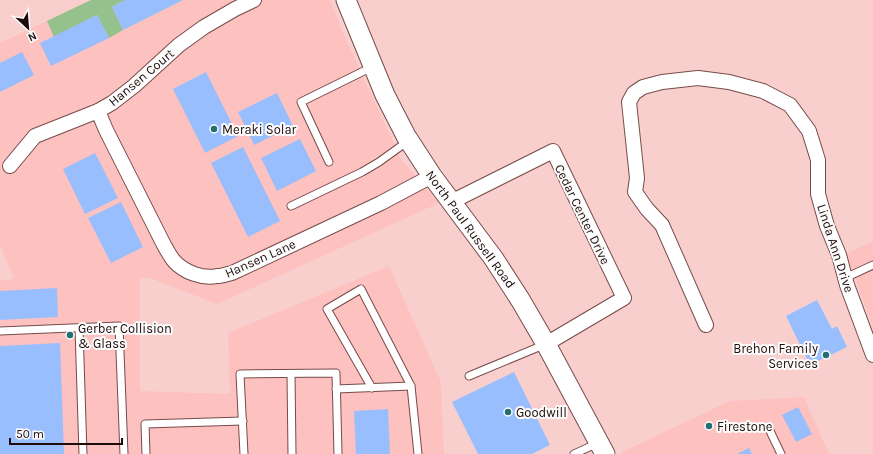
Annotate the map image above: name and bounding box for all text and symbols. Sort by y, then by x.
north arrow [8,8,48,48]
text: N [26,29,39,44]
street label: Hansen Court [106,46,177,109]
place label: Meraki Solar [222,122,297,137]
marker: Meraki Solar [209,124,219,134]
street label: Cedar Center Drive [552,162,613,267]
street label: North Paul Russell Road [423,167,518,291]
street label: Linda Ann Drive [814,202,857,295]
street label: Hansen Lane [222,236,298,281]
place label: Gerber Collision & Glass [78,321,172,351]
marker: Gerber Collision & Glass [65,330,75,340]
place label: Brehon Family Services [733,341,818,371]
marker: Brehon Family Services [821,350,831,360]
place label: Goodwill [516,405,567,420]
marker: Goodwill [503,407,513,417]
place label: Firestone [717,419,773,434]
scale bar [10,420,122,446]
marker: Firestone [704,421,714,431]
text: 50 m [16,427,44,441]

